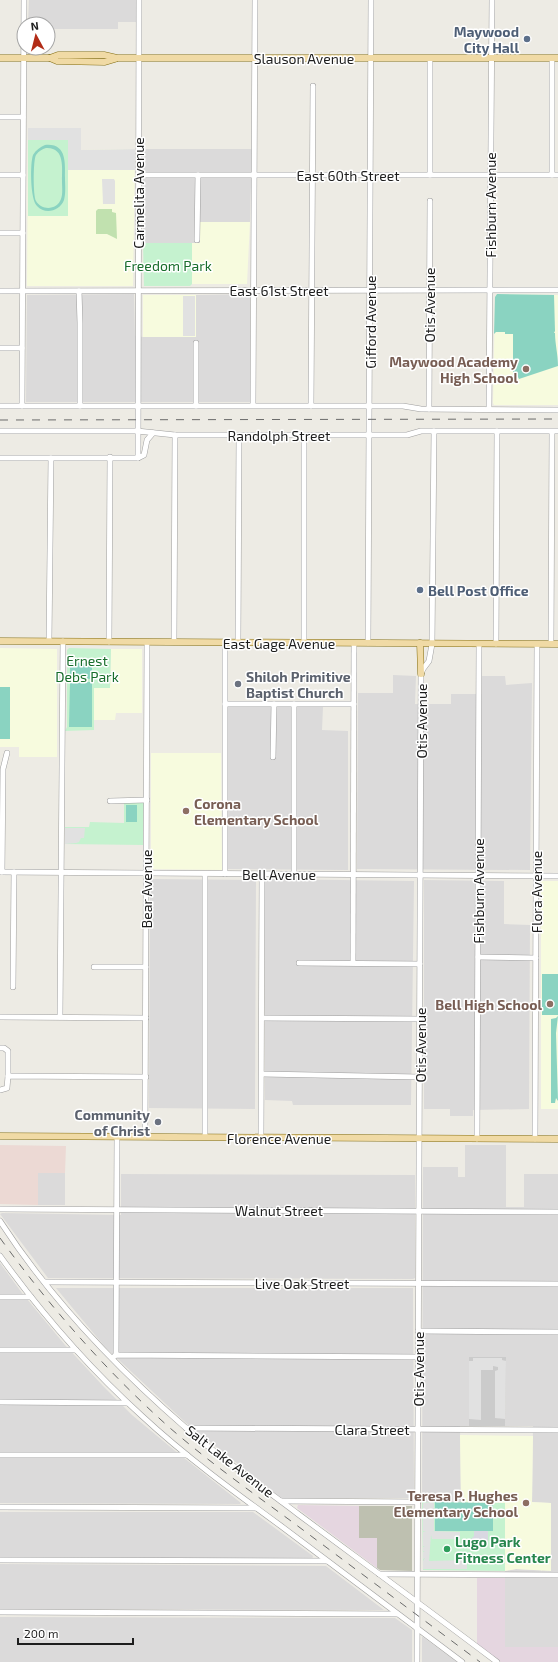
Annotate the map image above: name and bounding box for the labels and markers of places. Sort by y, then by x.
place label: Maywood City Hall [454,23,519,56]
marker: Maywood City Hall [522,34,532,44]
place label: Maywood Academy High School [389,353,518,386]
marker: Maywood Academy High School [521,364,531,374]
place label: Bell Post Office [428,582,529,599]
marker: Bell Post Office [415,585,425,595]
place label: Shiloh Primitive Baptist Church [246,668,351,701]
marker: Shiloh Primitive Baptist Church [233,679,243,689]
place label: Corona Elementary School [194,795,319,828]
marker: Corona Elementary School [181,806,191,816]
place label: Bell High School [435,996,542,1013]
marker: Bell High School [545,999,555,1009]
place label: Community of Christ [75,1106,150,1139]
marker: Community of Christ [153,1117,163,1127]
place label: Teresa P. Hughes Elementary School [394,1487,518,1520]
marker: Teresa P. Hughes Elementary School [521,1498,531,1508]
place label: Lugo Park Fitness Center [455,1533,551,1566]
marker: Lugo Park Fitness Center [442,1544,452,1554]

